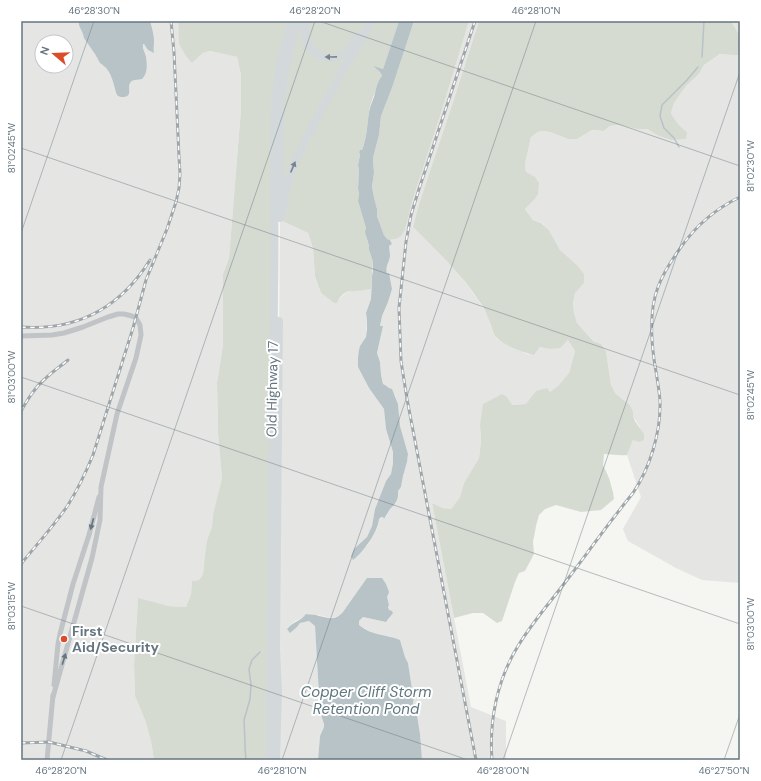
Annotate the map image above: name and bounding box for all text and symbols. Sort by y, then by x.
text: 46°28'30"N [68,4,120,17]
text: 46°28'20"N [289,4,341,17]
text: 46°28'10"N [512,4,560,17]
north arrow [34,34,74,74]
text: N [37,45,52,57]
one-way arrow [324,54,337,60]
text: 81°02'45"W [5,122,18,173]
text: 81°02'30"W [744,140,757,192]
one-way arrow [290,161,296,173]
street label: Old Highway 17 [262,341,282,437]
text: 81°03'00"W [5,350,18,404]
text: 81°02'45"W [744,369,757,420]
one-way arrow [88,518,94,530]
text: 81°03'15"W [5,581,18,630]
text: 81°03'00"W [744,597,757,651]
place label: First Aid/Security [72,622,160,656]
marker: First Aid/Security [59,634,69,644]
one-way arrow [61,653,67,665]
water label: Copper Cliff Storm Retention Pond [301,682,432,719]
text: 46°28'20"N [35,764,87,777]
text: 46°28'10"N [258,764,306,777]
text: 46°28'00"N [477,764,529,777]
text: 46°27'50"N [698,764,750,777]

